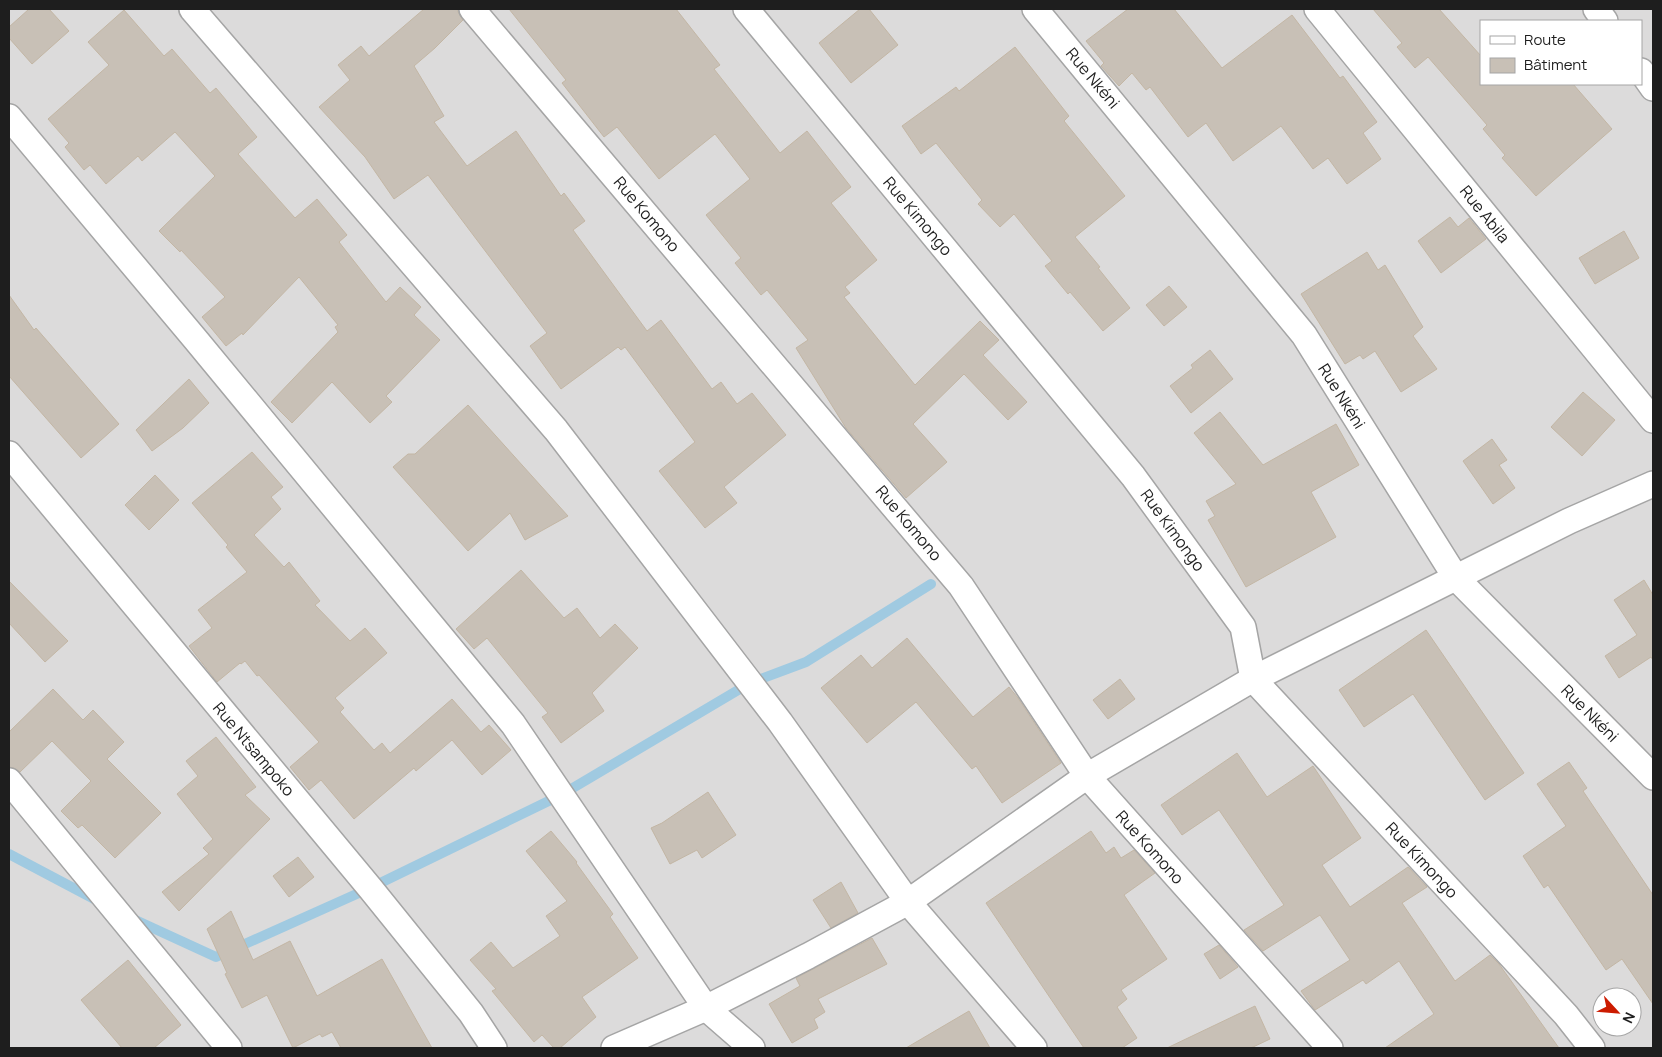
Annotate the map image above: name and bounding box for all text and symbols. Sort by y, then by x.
legend [1480,20,1642,85]
text: Route [1524,29,1566,50]
street label: Rue Nkéni [1061,43,1125,113]
text: Bâtiment [1524,54,1587,75]
street label: Rue Komono [609,172,685,256]
street label: Rue Kimongo [878,172,958,260]
street label: Rue Abila [1455,181,1515,247]
street label: Rue Nkéni [1313,359,1371,433]
street label: Rue Komono [871,481,947,565]
street label: Rue Kimongo [1136,484,1210,576]
street label: Rue Nkéni [1556,679,1624,747]
street label: Rue Ntsampoko [208,697,300,801]
street label: Rue Komono [1111,805,1189,889]
street label: Rue Kimongo [1381,817,1463,903]
north arrow [1592,987,1642,1037]
text: N [1618,1009,1640,1027]

